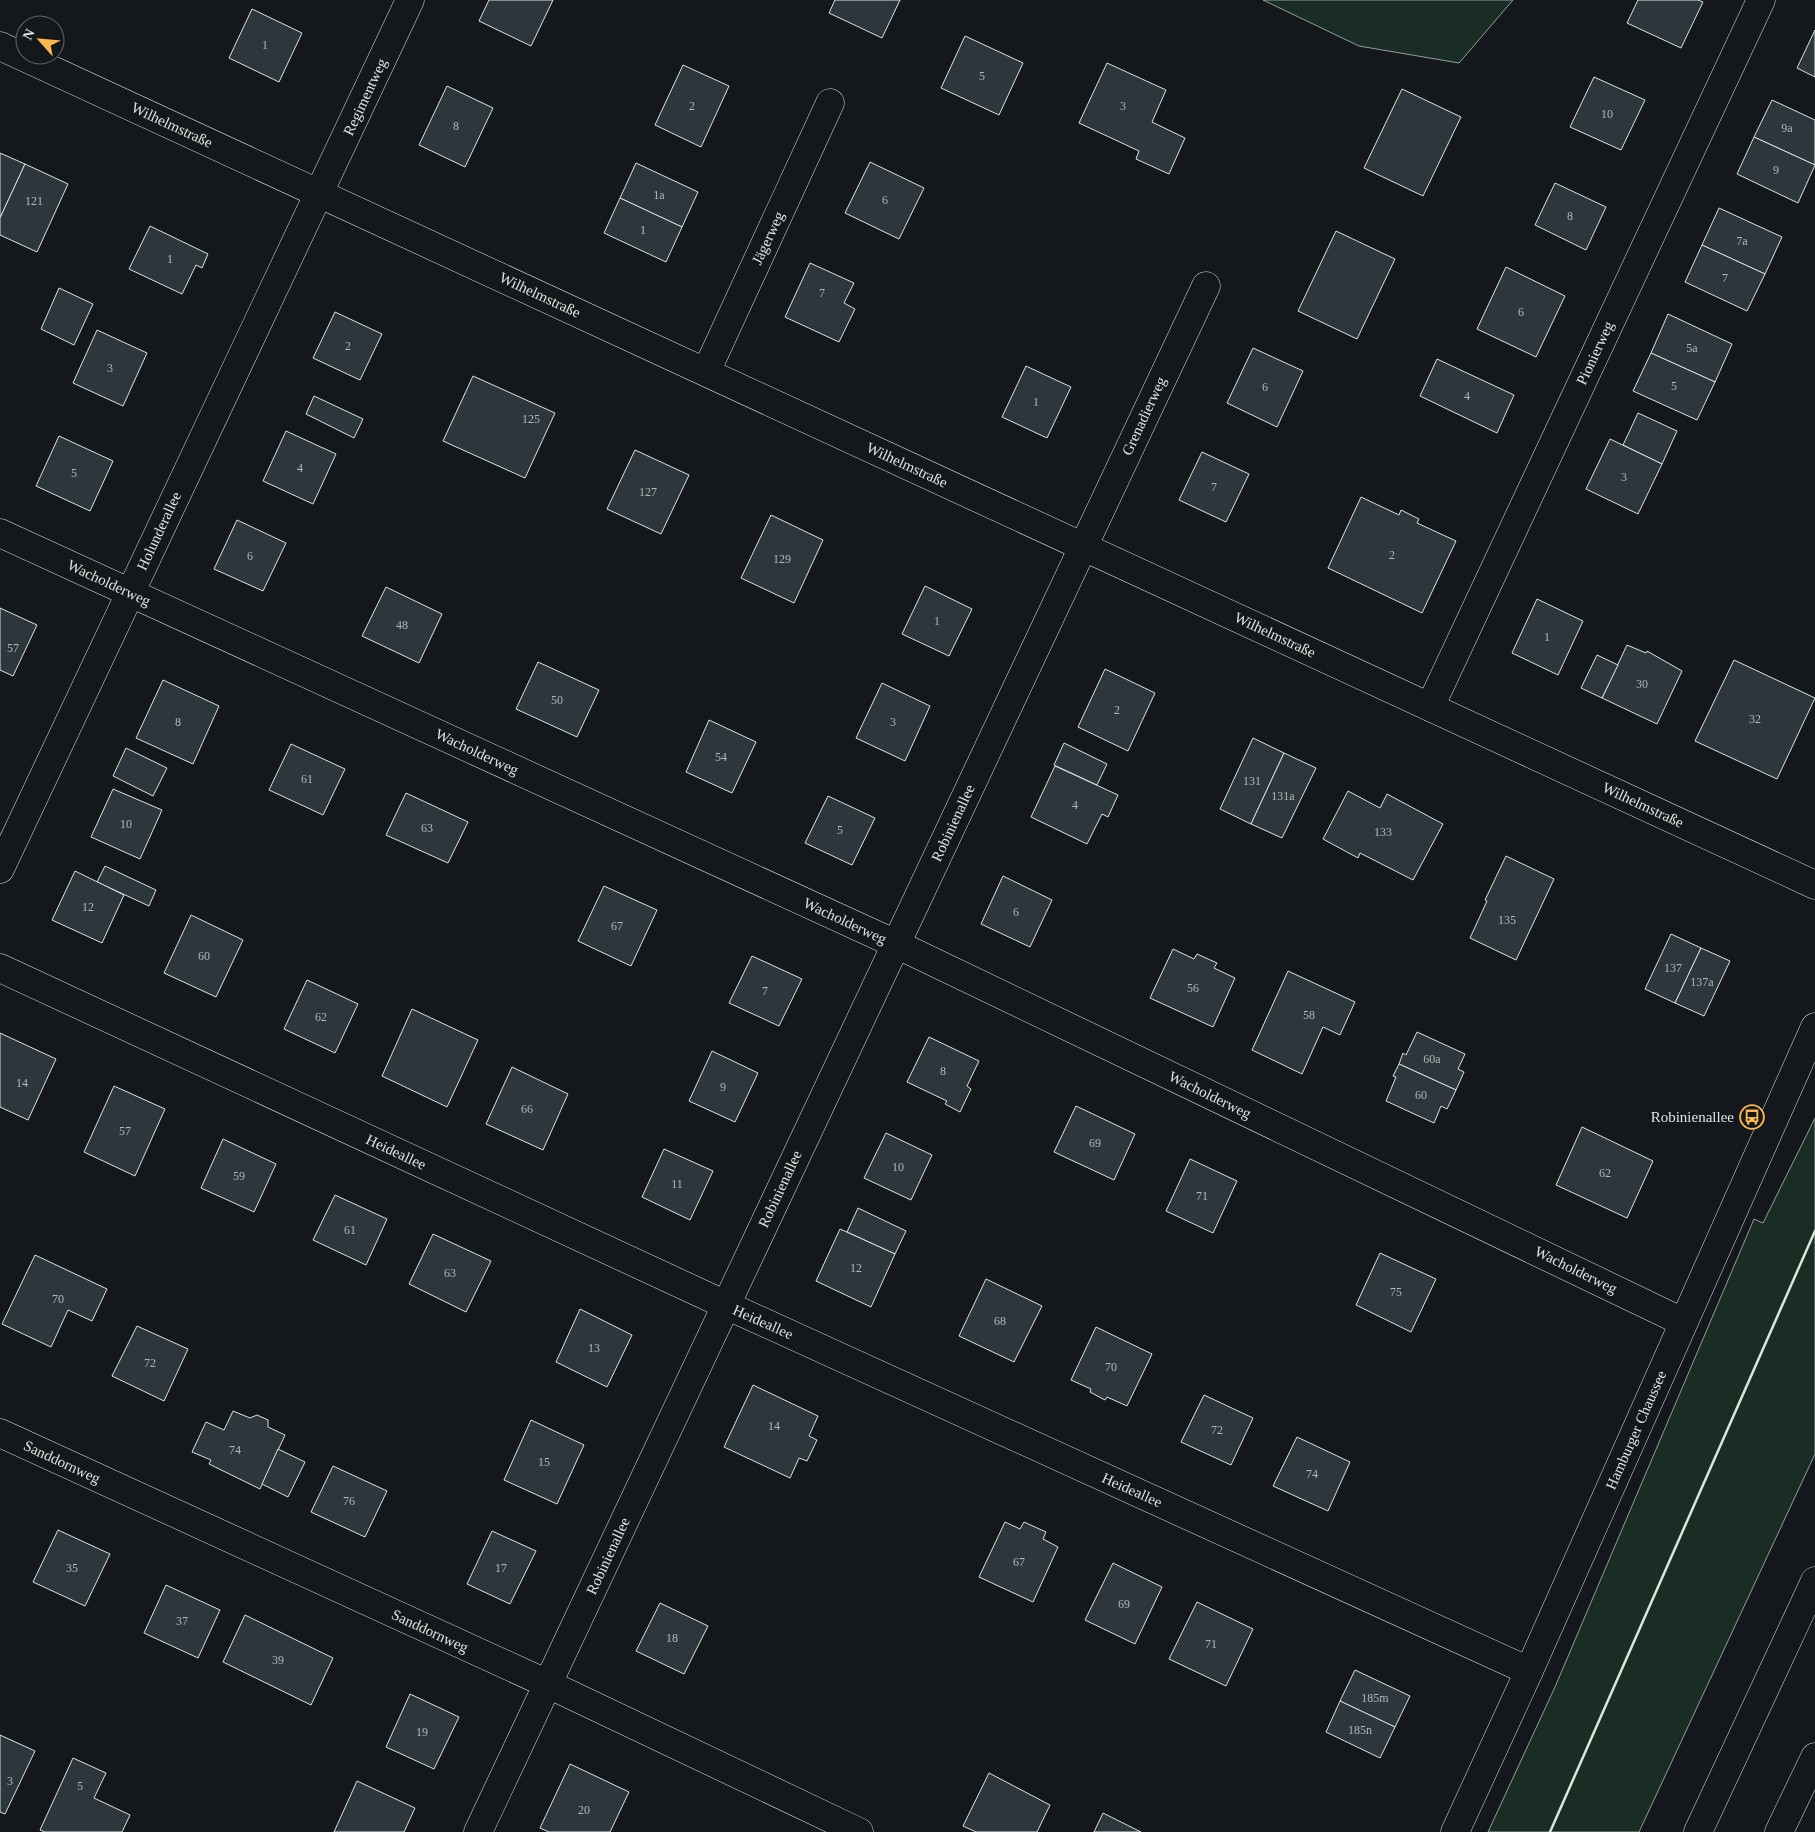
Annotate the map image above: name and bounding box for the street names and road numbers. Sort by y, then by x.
street label: Regimentweg [340,55,390,138]
street label: Wilhelmstraße [129,99,215,151]
street label: Jägerweg [749,209,787,267]
street label: Wilhelmstraße [497,269,583,321]
street label: Pionierweg [1573,318,1617,387]
street label: Grenadierweg [1119,374,1169,458]
street label: Wilhelmstraße [864,439,950,491]
street label: Holunderallee [134,489,184,573]
street label: Wacholderweg [65,557,153,609]
street label: Wilhelmstraße [1232,609,1318,661]
street label: Wacholderweg [433,726,521,778]
street label: Wilhelmstraße [1600,779,1686,831]
street label: Robinienallee [928,782,978,864]
street label: Wacholderweg [801,895,889,947]
street label: Wacholderweg [1166,1068,1254,1122]
street label: Heideallee [364,1131,429,1173]
street label: Robinienallee [755,1148,805,1230]
street label: Wacholderweg [1532,1243,1620,1297]
street label: Heideallee [730,1302,796,1342]
street label: Hamburger Chaussee [1603,1368,1670,1492]
street label: Sanddornweg [21,1437,103,1487]
street label: Heideallee [1099,1470,1165,1510]
street label: Robinienallee [583,1515,633,1597]
street label: Sanddornweg [389,1606,471,1656]

